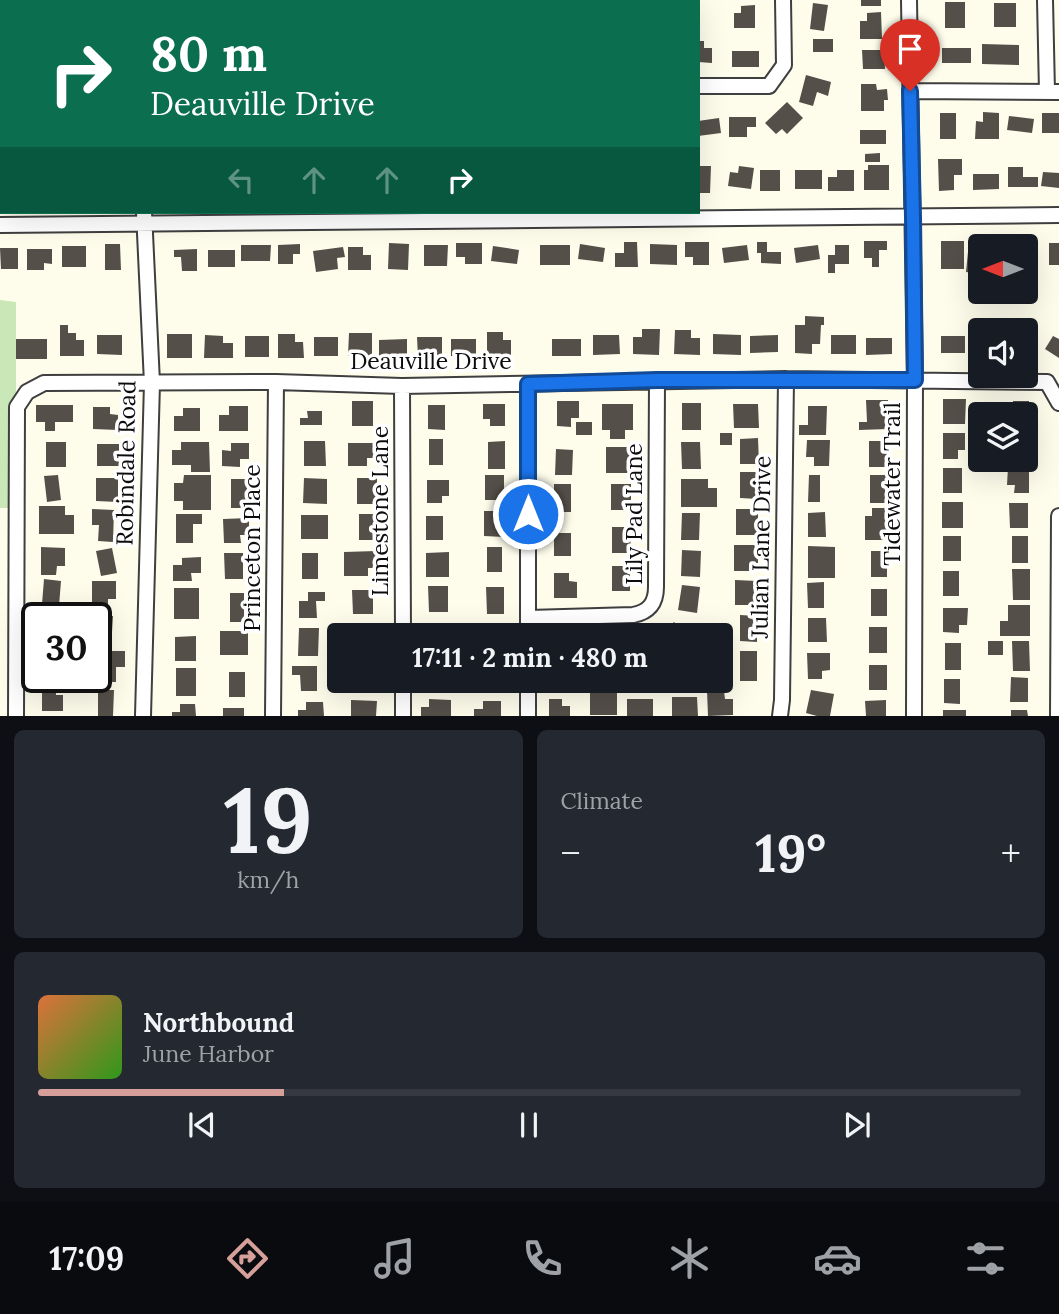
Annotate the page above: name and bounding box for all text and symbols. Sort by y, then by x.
pin [880,19,940,91]
text: 80 m [150,22,267,84]
icon: right [35,28,126,119]
icon: arrive [891,30,929,68]
text: Deauville Drive [150,83,375,124]
icon: left [222,161,260,199]
icon: ahead [295,161,333,199]
icon: ahead [368,161,406,199]
icon: right [441,161,479,199]
north arrow [968,234,1038,304]
map controls [968,234,1038,472]
button: sound [968,318,1038,388]
street label: Deauville Drive [350,346,512,375]
street label: Robindale Road [110,380,141,546]
street label: Tidewater Trail [877,402,906,566]
button: layers [968,402,1038,472]
street label: Limestone Lane [365,426,394,596]
street label: Lily Pad Lane [619,443,648,585]
street label: Julian Lane Drive [744,455,777,640]
street label: Princeton Place [237,464,266,632]
position arrow [491,477,565,551]
speed limit sign: 30 [21,602,112,693]
text: 17:11 · 2 min · 480 m [412,641,648,674]
text: 19 [224,761,313,878]
text: Climate [561,786,643,815]
text: 19° [755,820,826,886]
text: − [561,829,581,877]
text: + [1001,829,1021,877]
text: km/h [237,865,299,894]
text: Northbound [143,1006,294,1039]
text: June Harbor [143,1039,274,1068]
icon: previous [183,1106,221,1144]
icon: pause [510,1106,548,1144]
icon: next [838,1106,876,1144]
icon: directions [223,1234,272,1283]
icon: music [370,1234,419,1283]
icon: phone [518,1234,567,1283]
icon: climate [665,1234,714,1283]
icon: car [813,1234,862,1283]
icon: filters [961,1234,1010,1283]
text: 17:09 [49,1238,124,1279]

